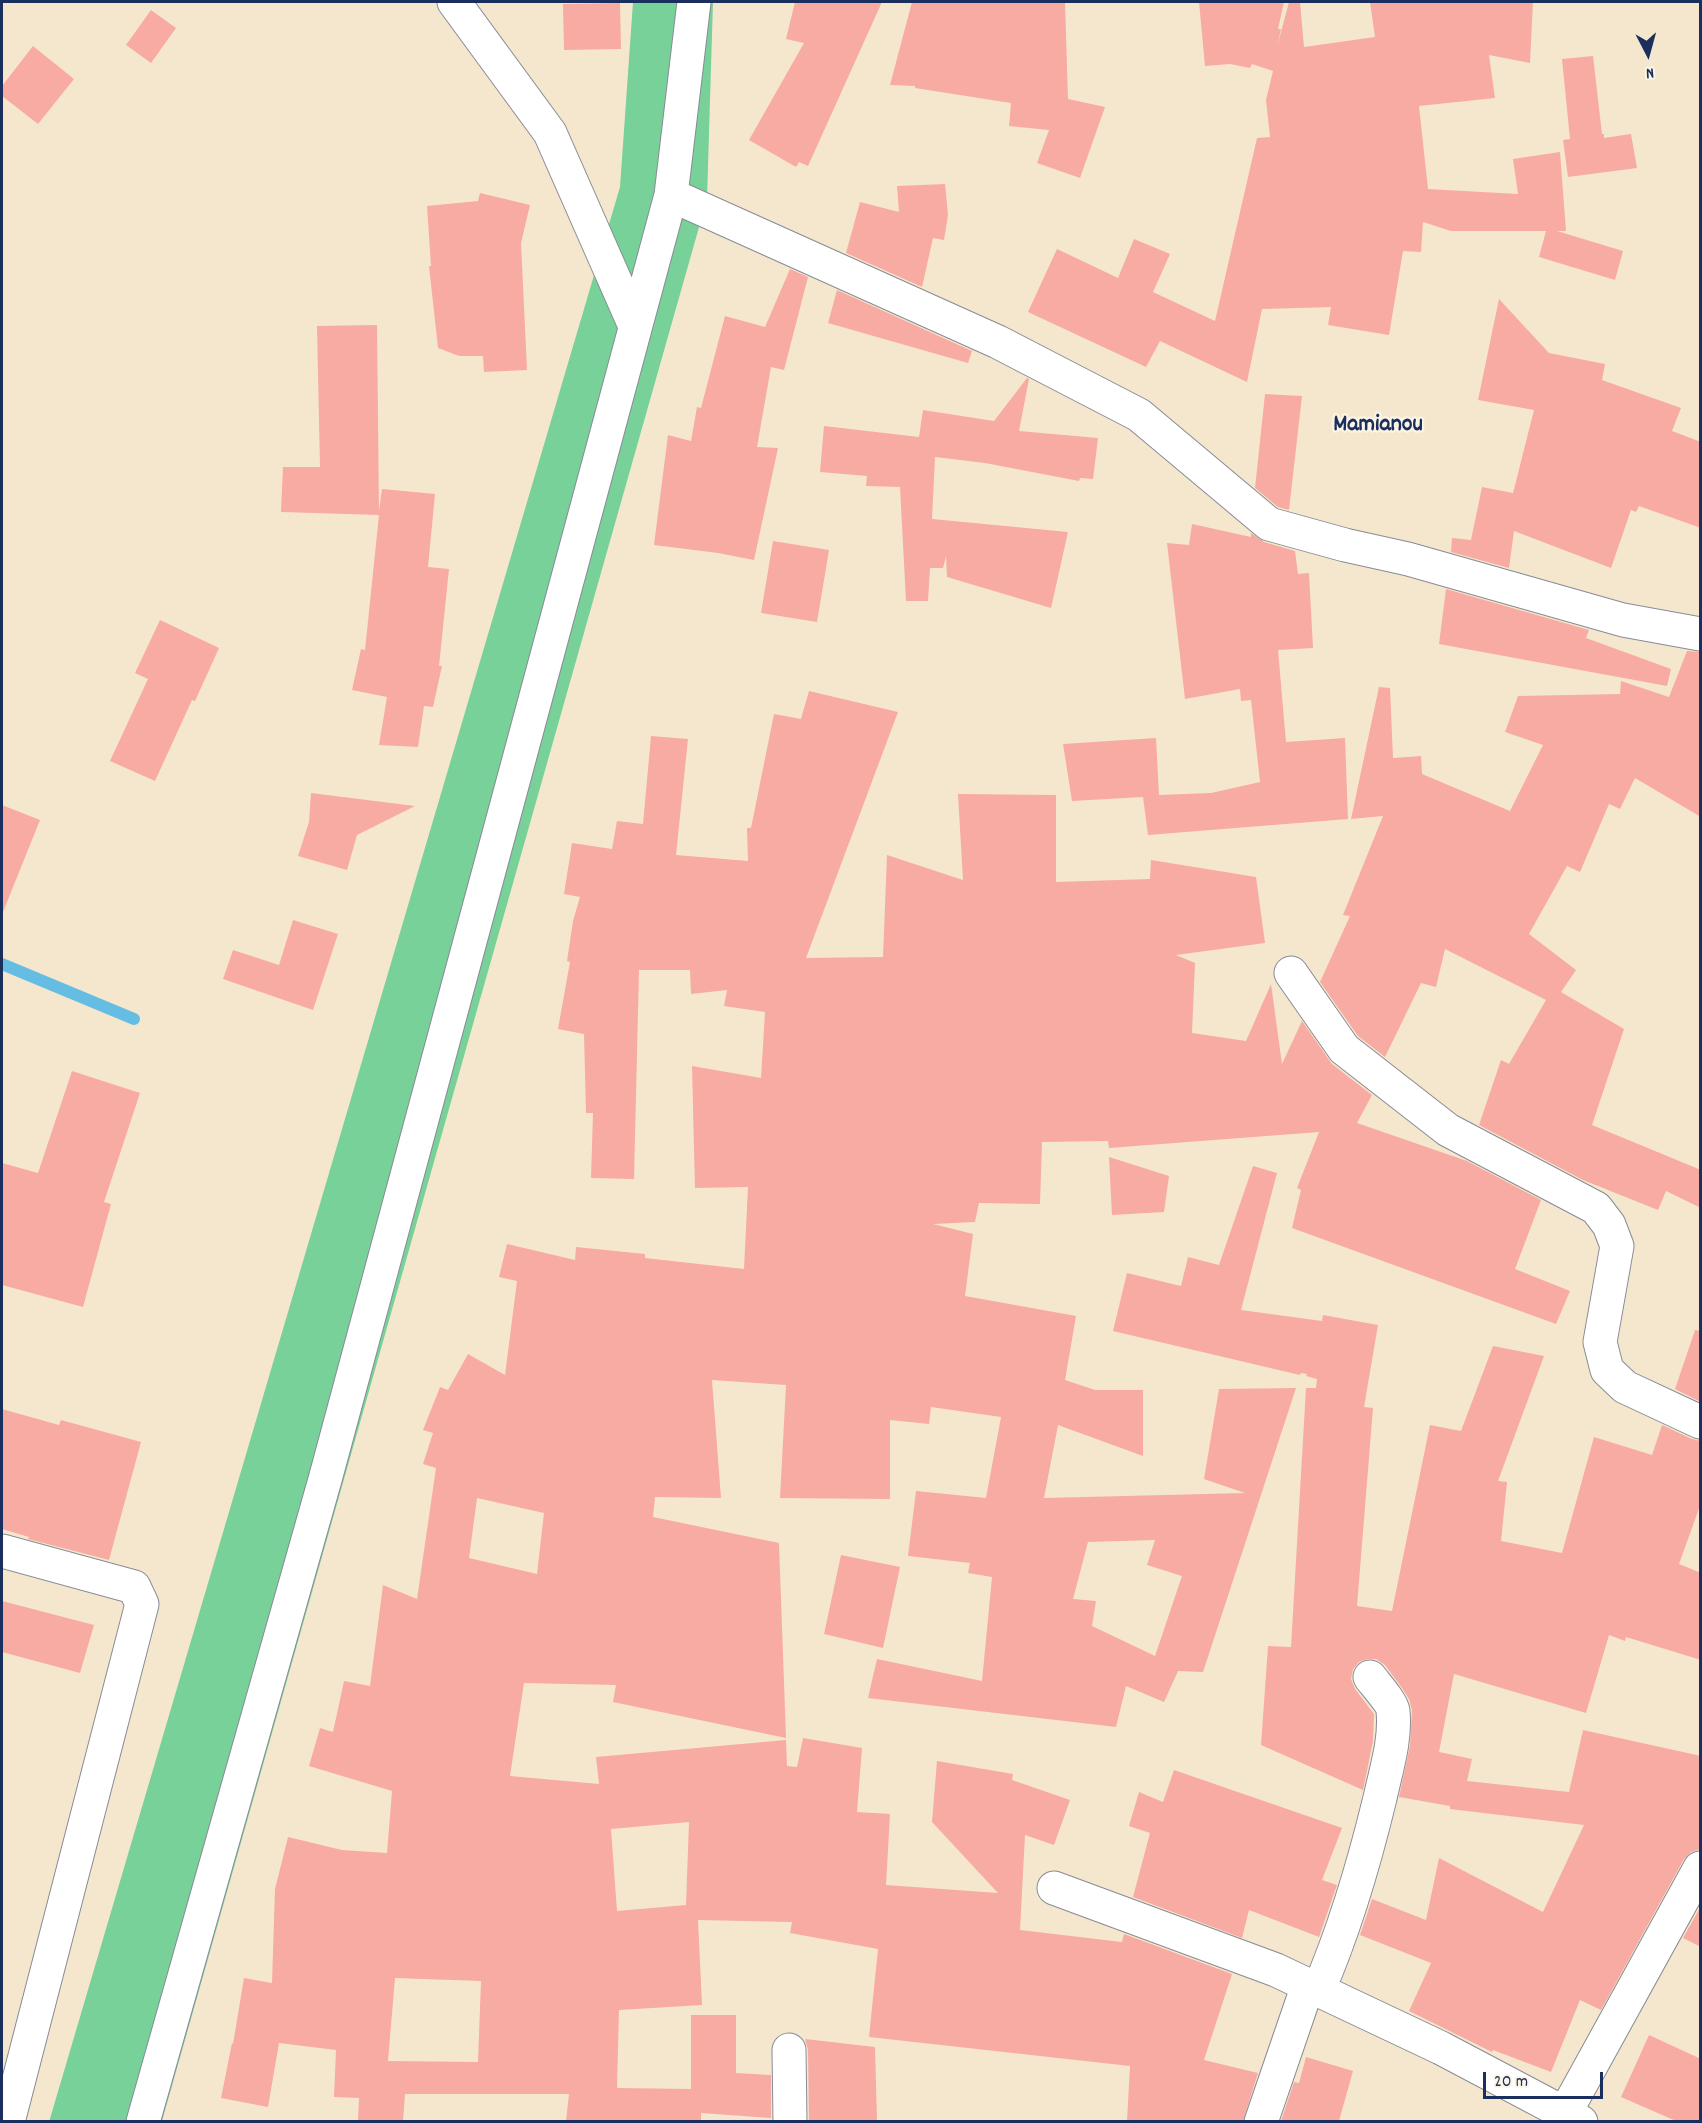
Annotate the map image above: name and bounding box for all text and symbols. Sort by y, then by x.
north arrow [1618,24,1678,84]
text: N [1645,61,1655,84]
district label: Mamianou [1333,413,1423,441]
scale bar [1486,2060,1606,2098]
text: 20 m [1494,2070,1528,2095]

